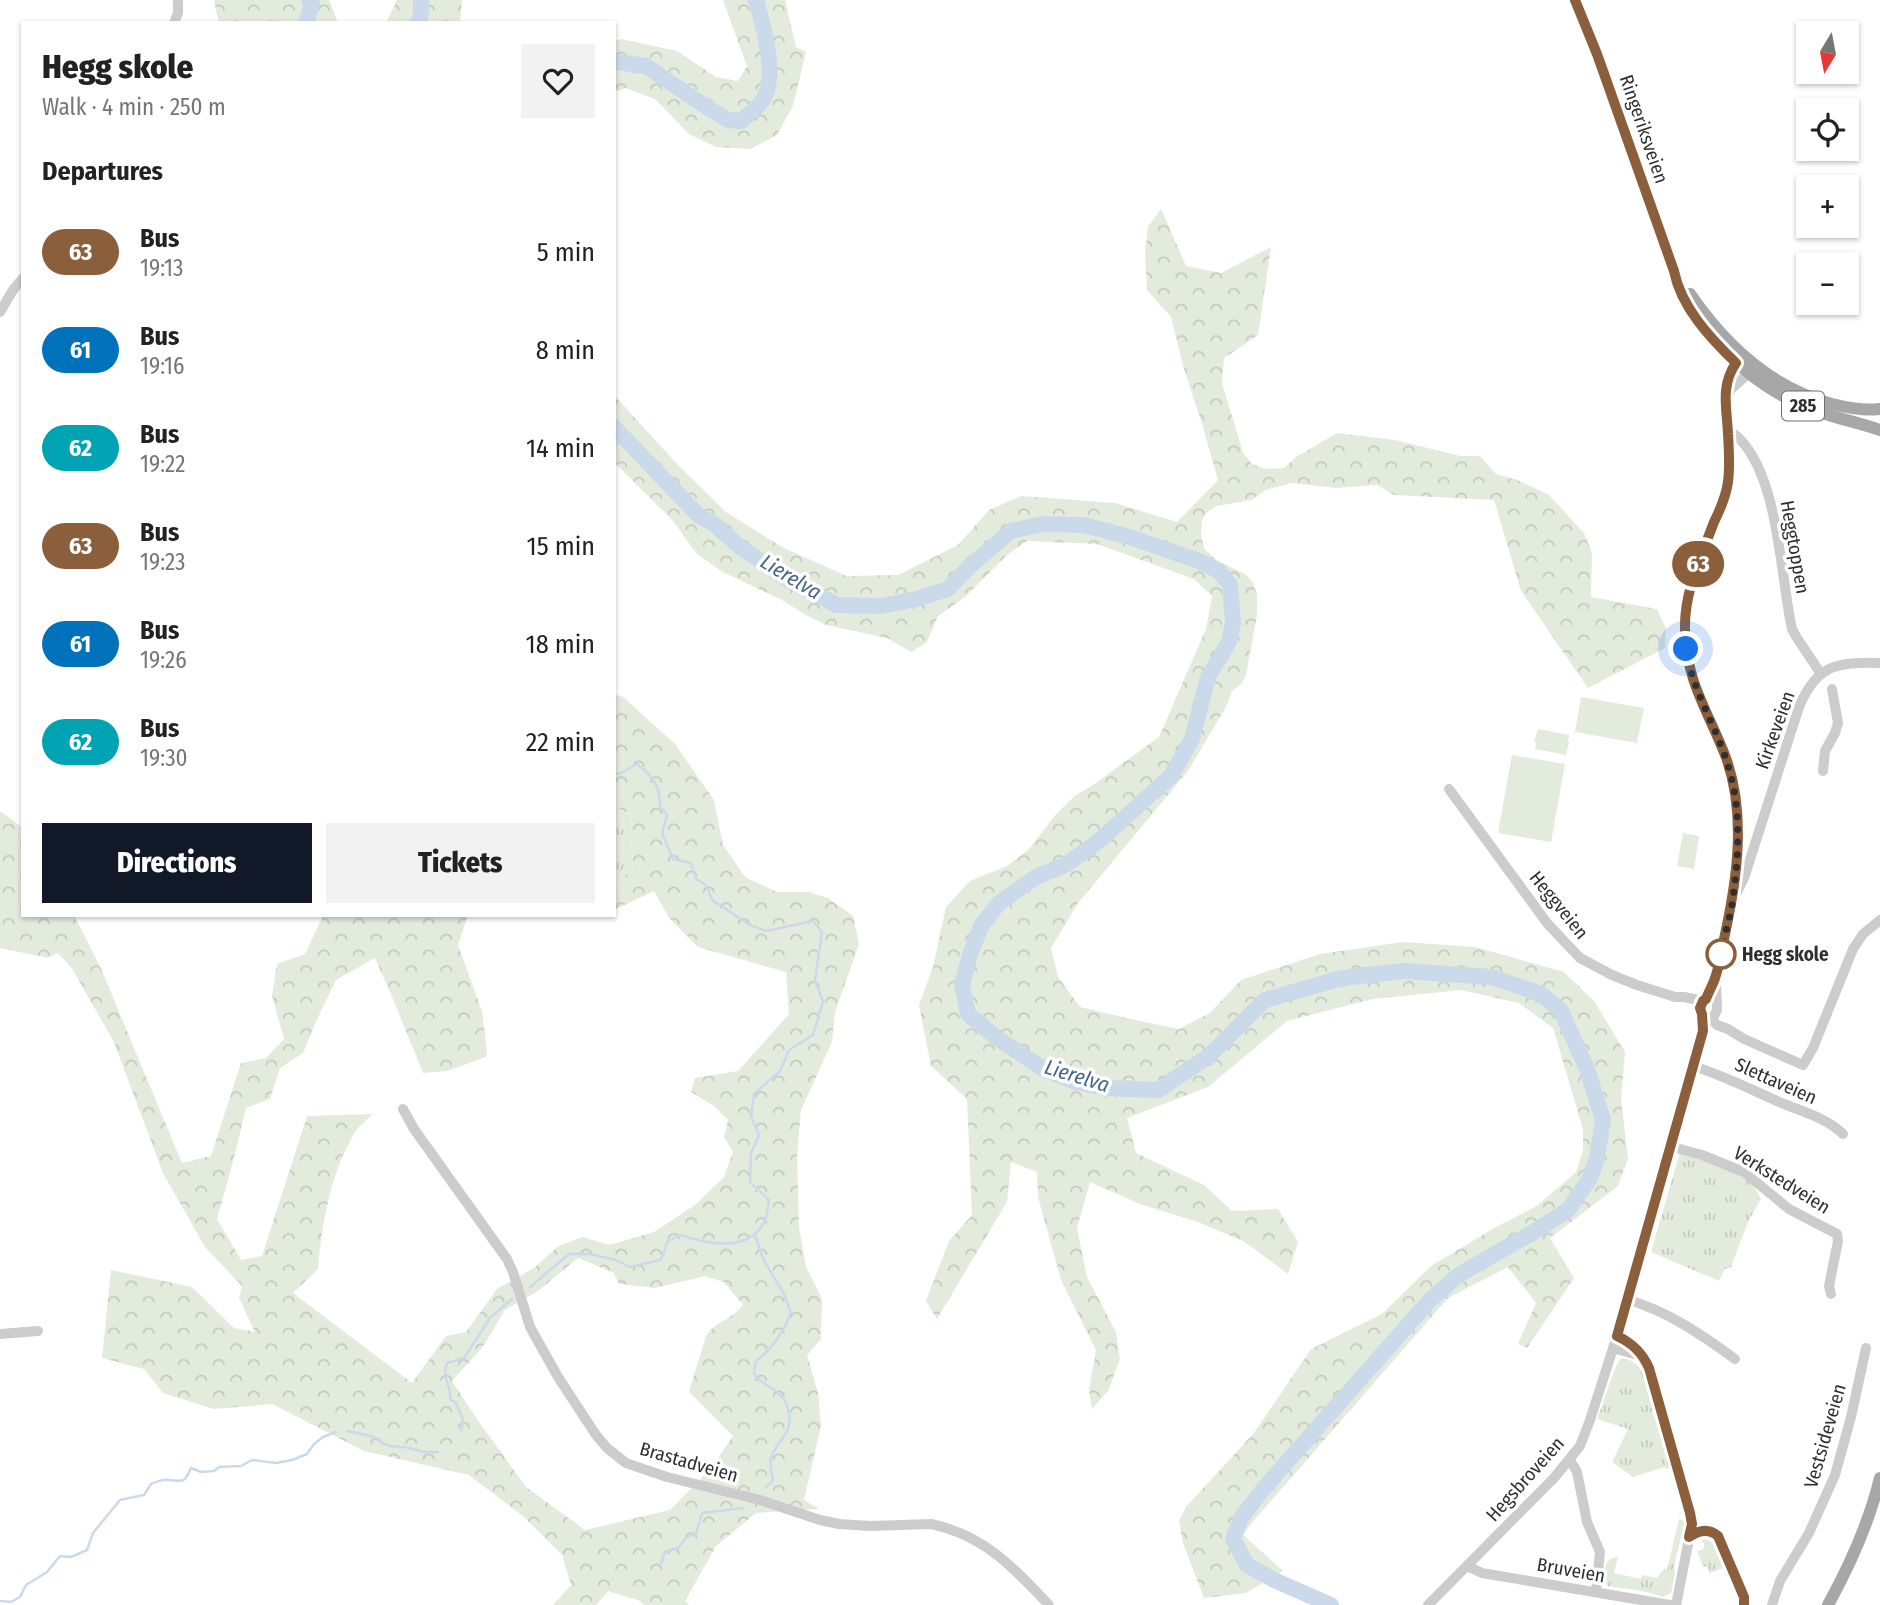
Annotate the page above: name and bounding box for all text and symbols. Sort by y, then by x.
north arrow [1796,21,1858,84]
map controls [1796,21,1859,315]
button: heart [521,44,595,118]
text: Hegg skole [42,47,193,87]
street label: Ringeriksveien [1615,72,1673,186]
text: Walk · 4 min · 250 m [42,93,226,121]
button: locate [1796,98,1859,161]
text: Departures [42,156,163,187]
button: + [1796,175,1859,238]
text: Bus [140,223,179,254]
text: 5 min [537,237,595,268]
text: 63 [69,238,92,266]
button: − [1796,252,1859,315]
text: 19:13 [140,254,183,282]
text: Bus [140,321,179,352]
text: 8 min [536,335,595,366]
text: 61 [70,336,91,364]
text: 19:16 [140,352,184,380]
road number: 285 [1782,392,1824,420]
text: Bus [140,419,179,450]
text: 14 min [526,433,595,464]
text: 62 [69,434,92,462]
text: 19:22 [140,450,185,478]
street label: Heggtoppen [1775,499,1815,595]
text: Bus [140,517,179,548]
text: 15 min [527,531,595,562]
text: 63 [69,532,92,560]
line badge: 63 [1666,541,1730,587]
text: 19:23 [140,548,186,576]
water label: Lierelva [756,549,826,605]
text: 63 [1686,550,1710,578]
text: Bus [140,615,179,646]
text: 18 min [526,629,595,660]
text: 61 [70,630,91,658]
your location [1668,631,1703,666]
text: 19:26 [140,646,187,674]
street label: Kirkeveien [1750,688,1800,772]
text: Bus [140,713,179,744]
text: 22 min [526,727,595,758]
text: 62 [69,728,92,756]
text: 19:30 [140,744,188,772]
button: Directions [42,823,312,903]
button: Tickets [326,823,595,903]
street label: Heggveien [1525,866,1593,944]
marker: Hegg skole [1706,939,1736,969]
place label: Hegg skole [1742,943,1829,966]
street label: Slettaveien [1732,1053,1820,1109]
water label: Lierelva [1041,1054,1113,1098]
street label: Verkstedveien [1729,1141,1835,1219]
street label: Vestsideveien [1799,1381,1851,1491]
street label: Hegsbroveien [1481,1432,1569,1526]
street label: Brastadveien [637,1437,741,1487]
street label: Bruveien [1535,1553,1607,1587]

